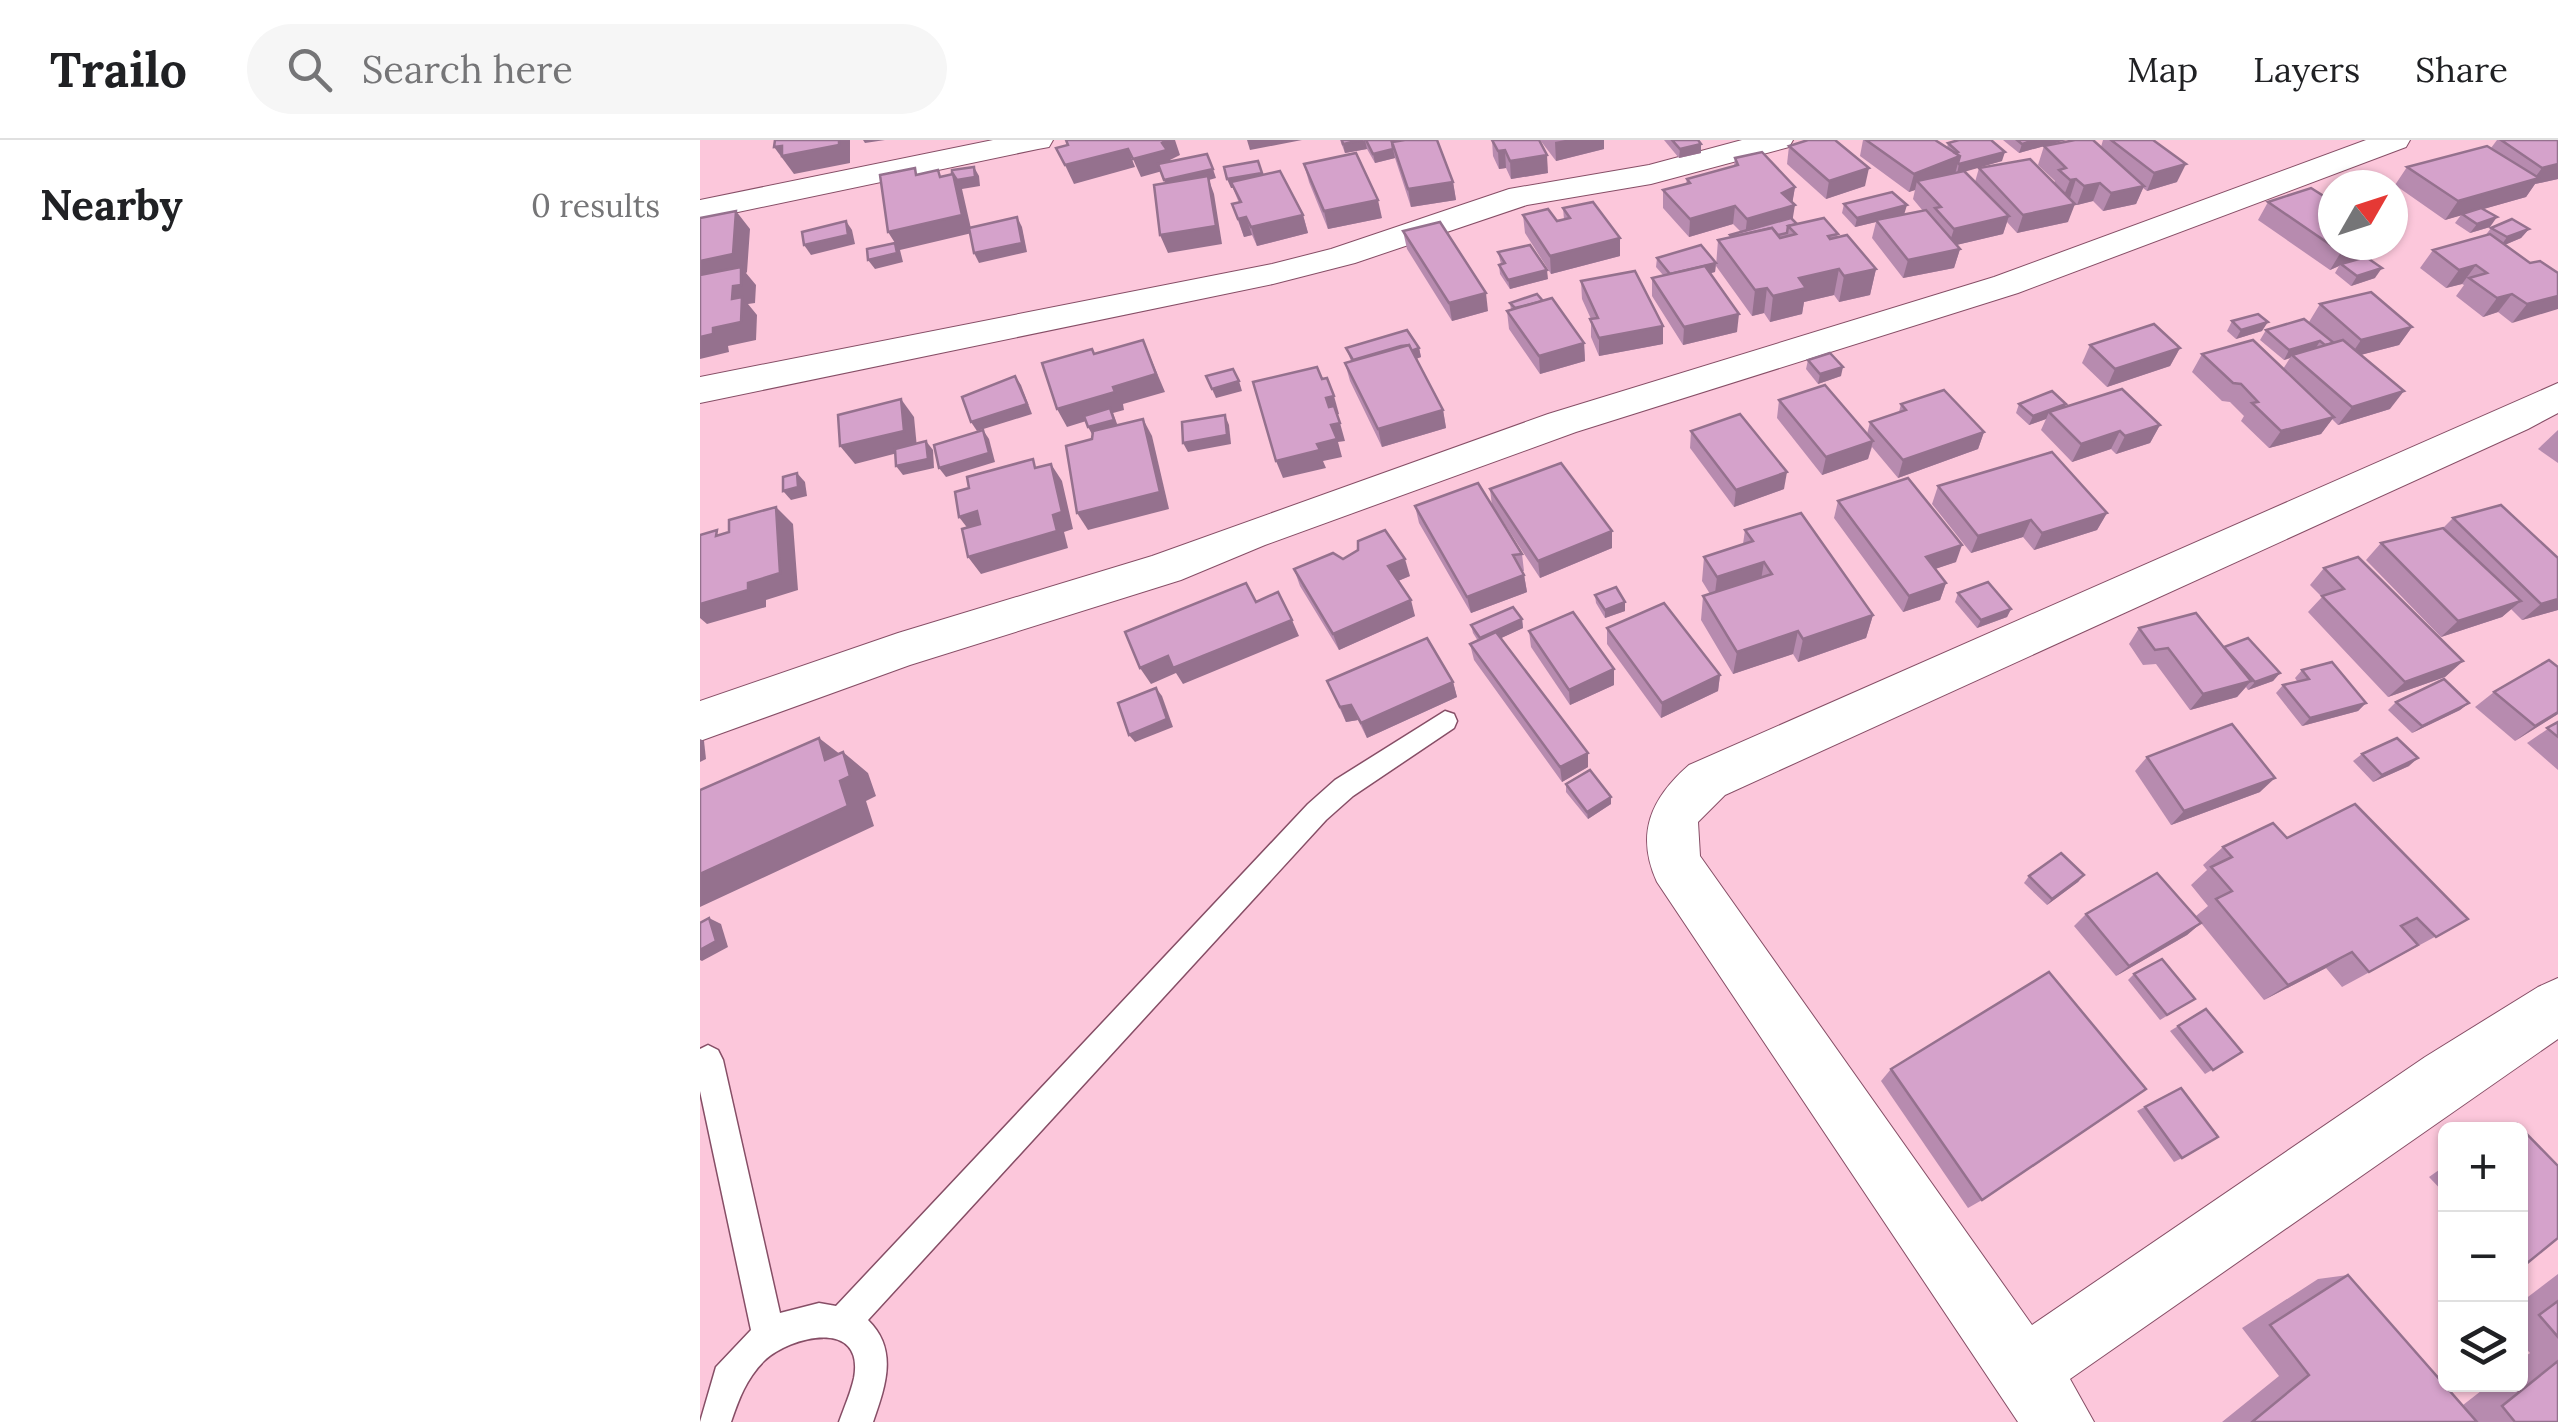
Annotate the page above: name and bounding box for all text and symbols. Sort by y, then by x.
search box [247,24,947,114]
text: Trailo [50,39,187,100]
icon: search [282,42,337,97]
text: Search here [362,45,573,93]
text: Map [2127,47,2198,92]
text: Layers [2253,47,2360,92]
text: Share [2415,47,2508,92]
north arrow [2318,170,2408,260]
text: Nearby [40,178,183,232]
text: 0 results [531,185,660,226]
map controls [2438,1122,2528,1392]
button: + [2438,1122,2528,1212]
button: − [2438,1212,2528,1302]
button: layers [2438,1302,2528,1392]

